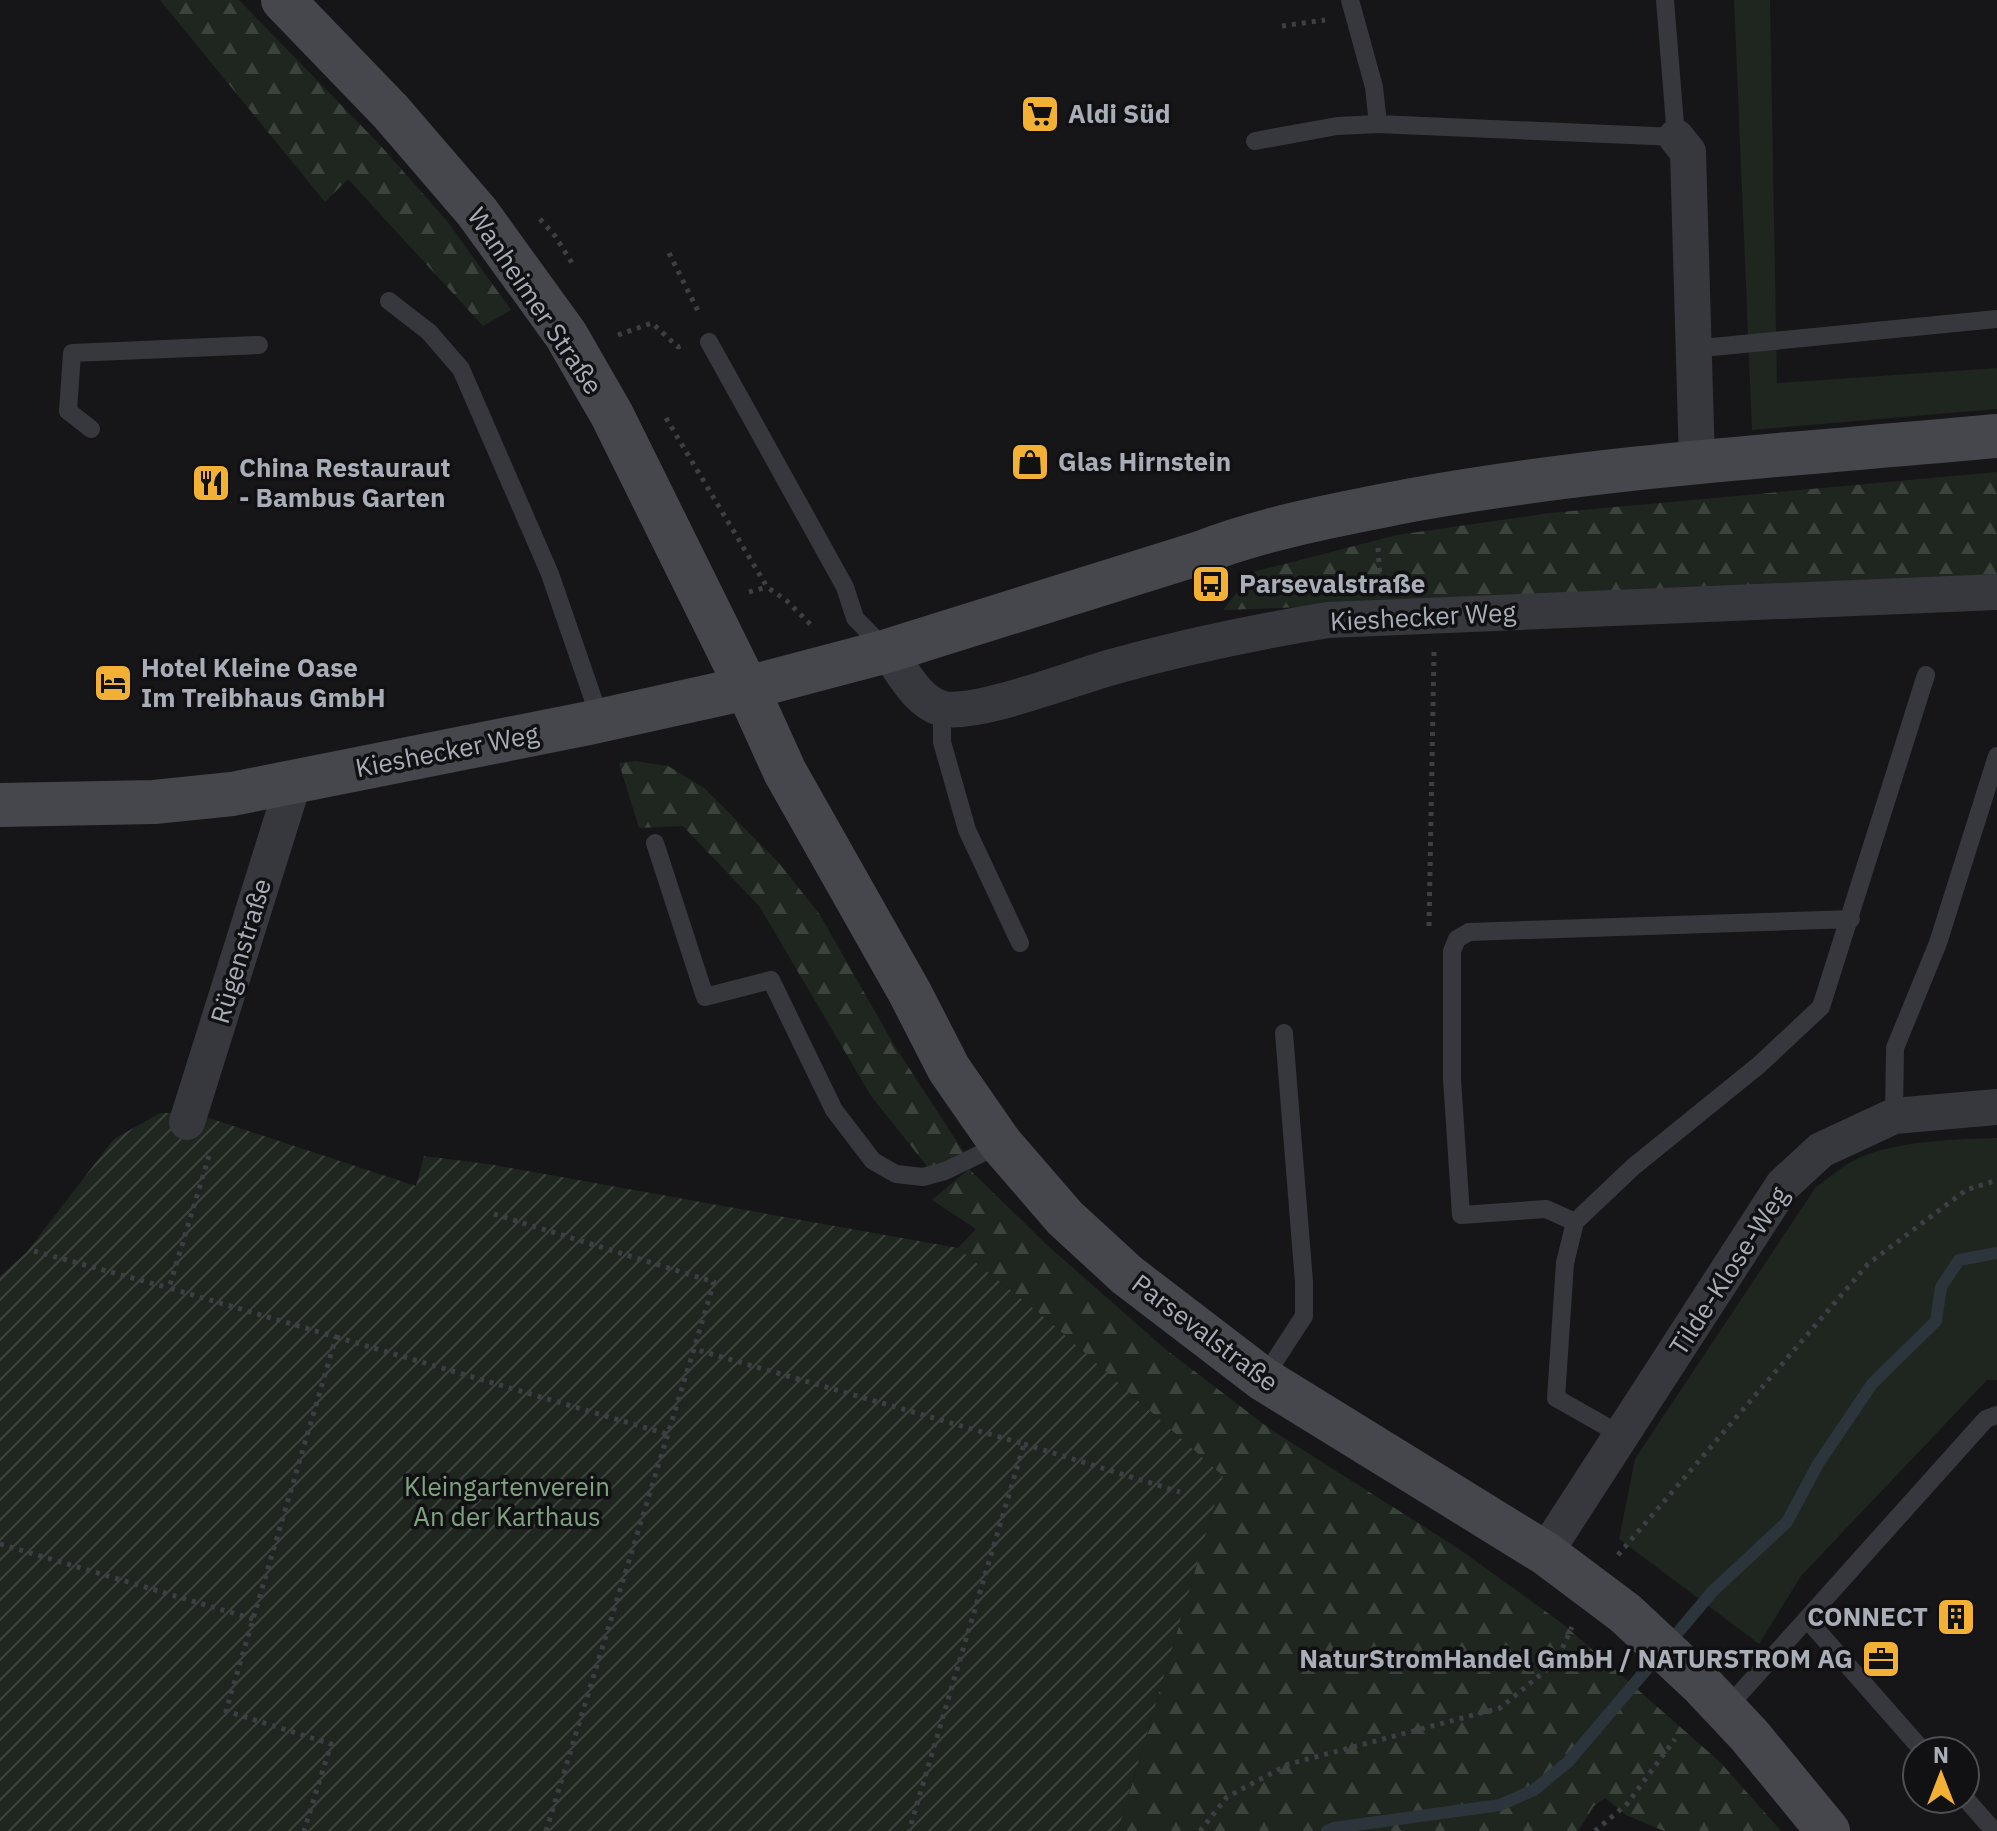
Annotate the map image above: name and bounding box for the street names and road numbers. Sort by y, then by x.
street label: Wanheimer Straße [461,200,611,400]
street label: Kieshecker Weg [1329,594,1517,638]
street label: Kieshecker Weg [352,716,542,784]
street label: Rügenstraße [202,874,278,1027]
street label: Tilde-Klose-Weg [1661,1179,1796,1361]
street label: Parsevalstraße [1125,1266,1286,1398]

